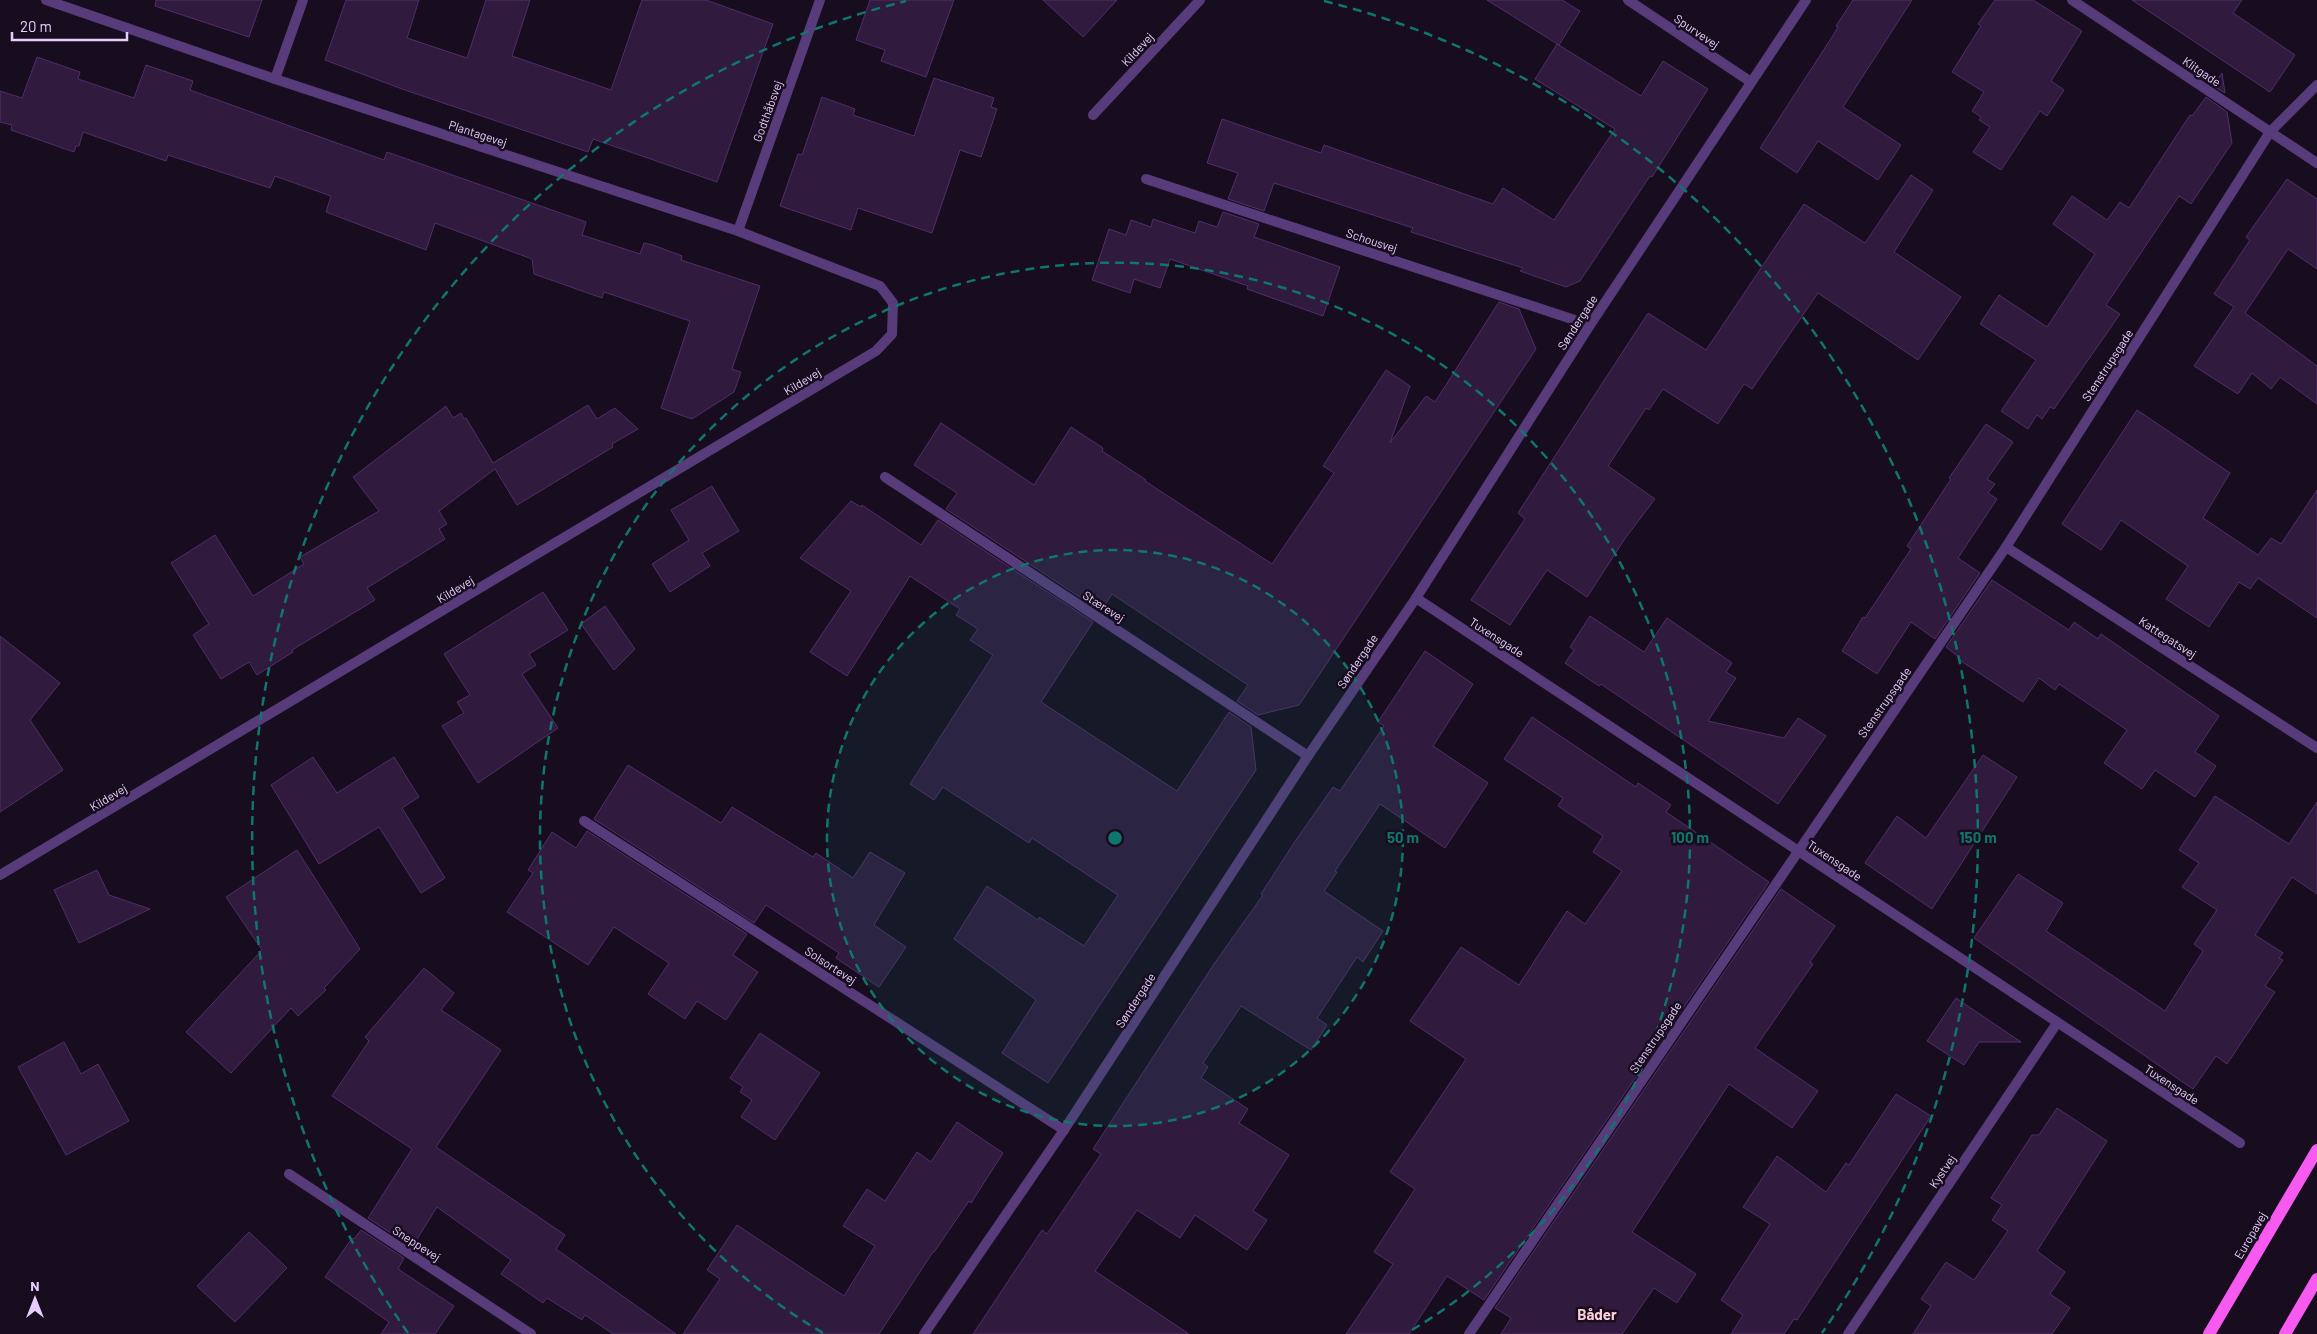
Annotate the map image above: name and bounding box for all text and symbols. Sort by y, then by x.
scale bar [12,10,128,42]
street label: Spurvevej [1672,11,1722,51]
text: 20 m [20,17,52,35]
street label: Kildevej [1118,29,1156,69]
street label: Klitgade [2180,53,2224,89]
street label: Godthåbsvej [749,78,785,144]
street label: Plantagevej [447,117,509,149]
street label: Schousvej [1345,225,1399,255]
street label: Søndergade [1554,292,1600,352]
street label: Stenstrupsgade [2079,326,2135,404]
street label: Kildevej [781,364,823,398]
street label: Kildevej [434,572,476,606]
street label: Stærevej [1081,587,1127,625]
street label: Kattegatsvej [2137,613,2199,661]
street label: Tuxensgade [1467,614,1527,660]
street label: Søndergade [1334,631,1380,691]
street label: Stenstrupsgade [1854,664,1914,740]
street label: Kildevej [87,780,129,814]
text: 50 m [1387,828,1419,846]
text: 100 m [1671,828,1709,846]
text: 150 m [1959,828,1997,846]
centre of rings [1106,829,1124,847]
street label: Tuxensgade [1805,837,1865,883]
street label: Solsortevej [803,943,859,987]
street label: Søndergade [1112,970,1158,1030]
street label: Stenstrupsgade [1626,999,1684,1075]
street label: Tuxensgade [2142,1061,2202,1107]
street label: Kystvej [1926,1152,1958,1190]
street label: Europavej [2231,1209,2269,1261]
street label: Sneppevej [391,1222,444,1264]
north arrow [10,1274,60,1324]
text: N [30,1277,40,1294]
district label: Båder [1577,1305,1617,1323]

